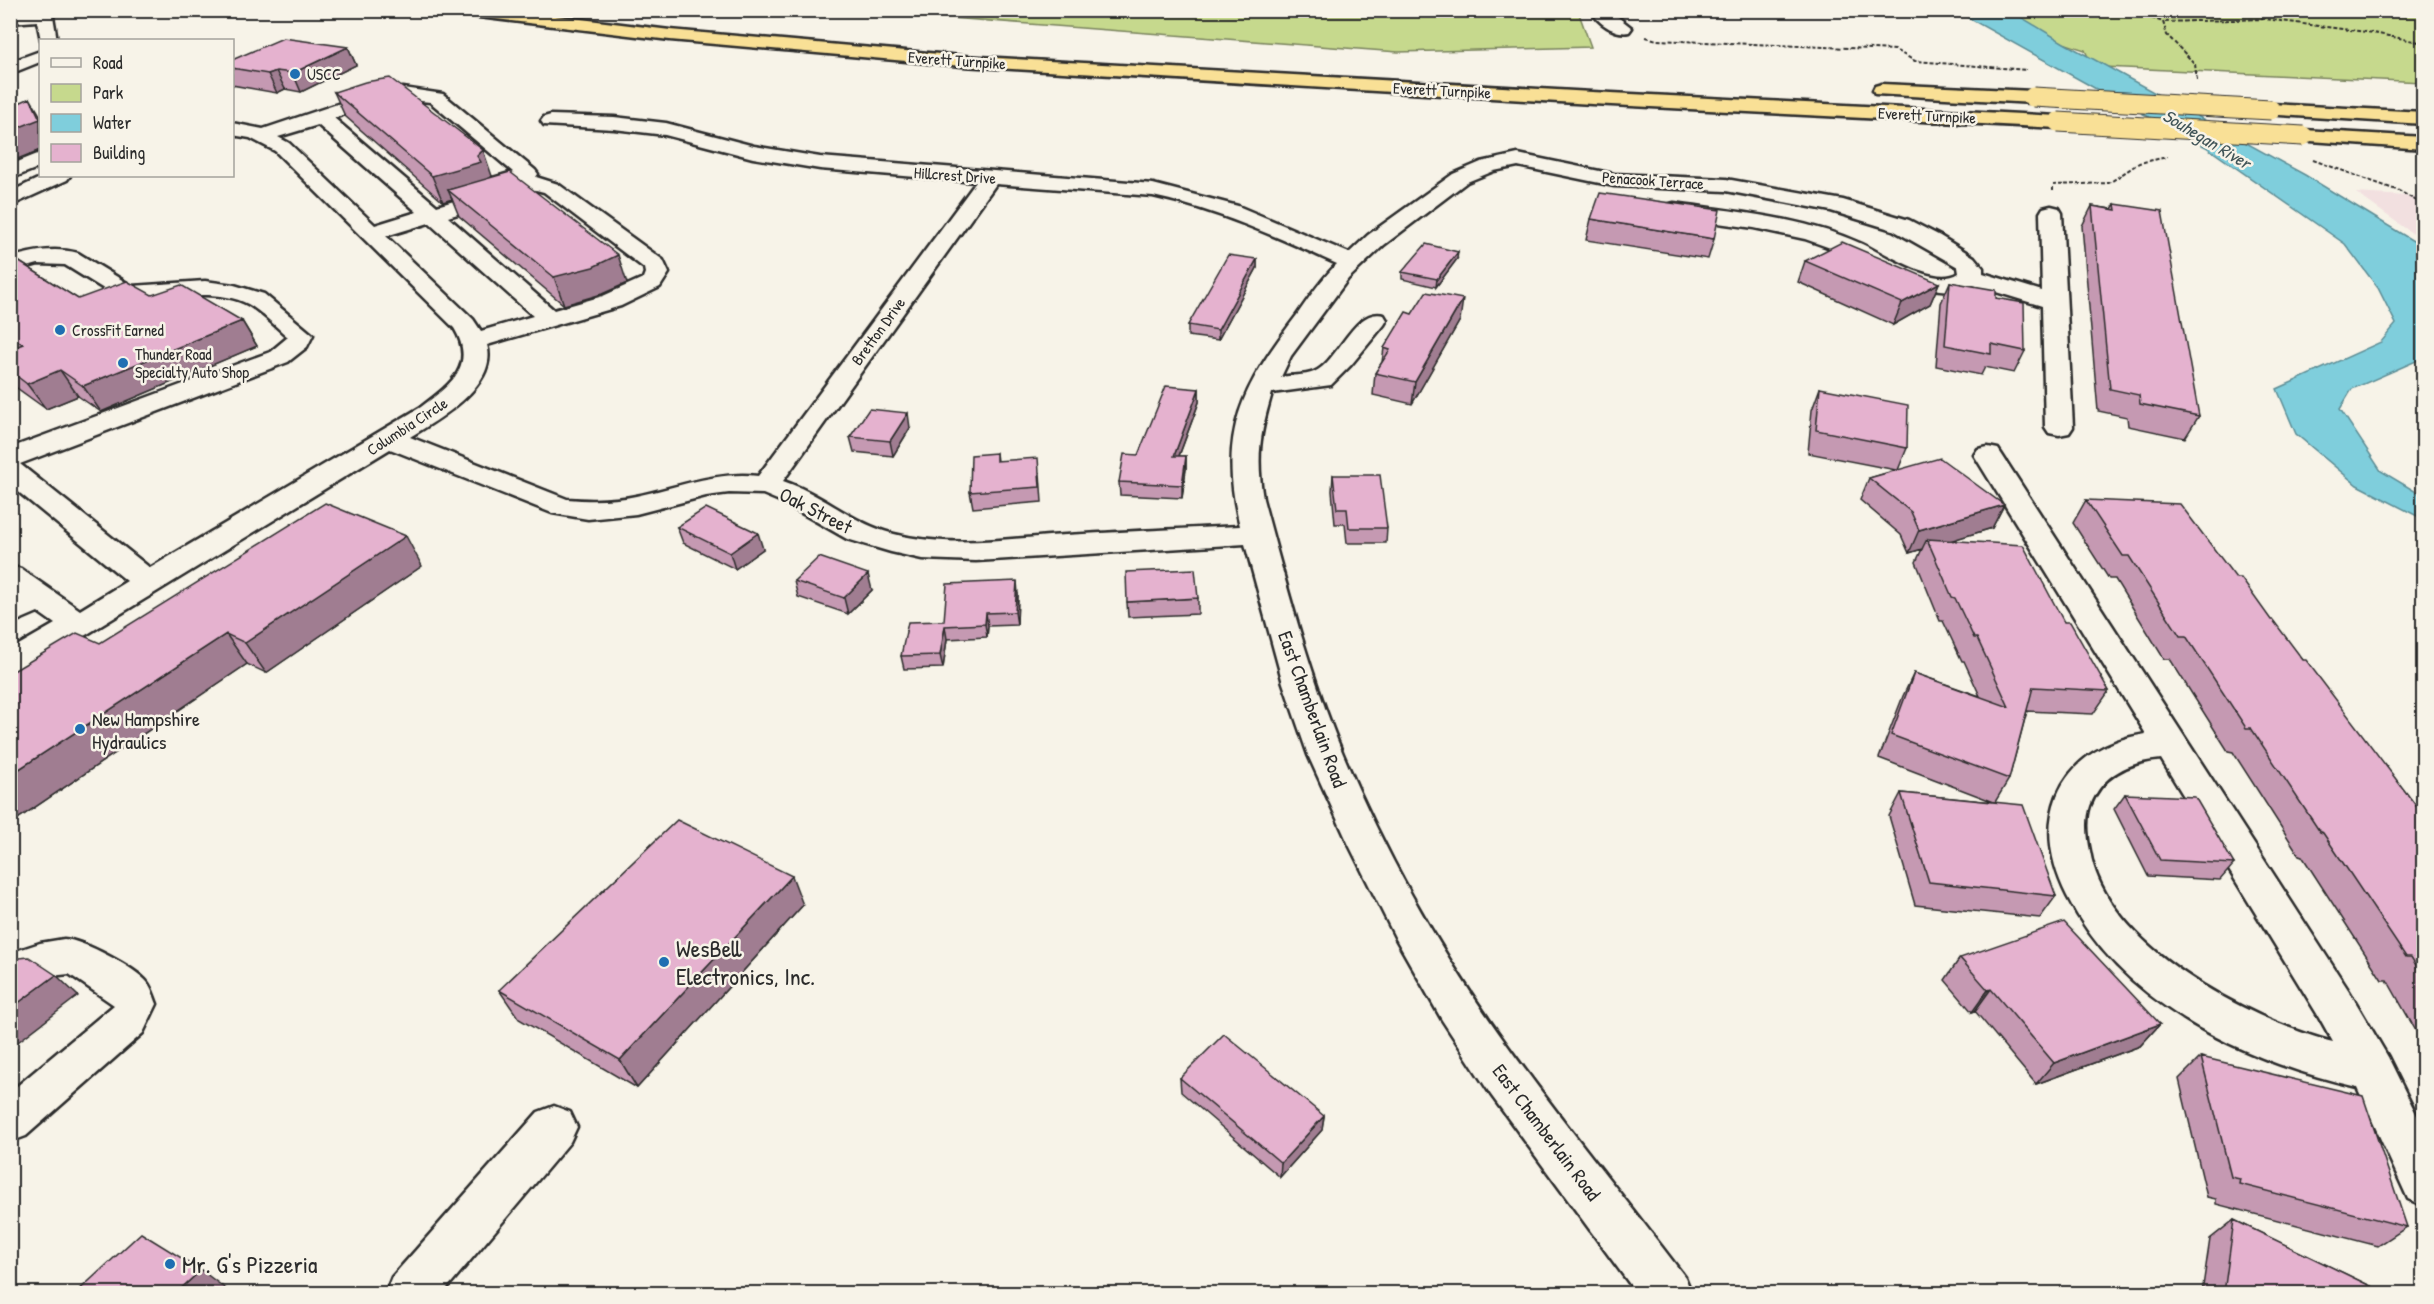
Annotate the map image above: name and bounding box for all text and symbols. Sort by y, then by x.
legend [39,39,234,177]
street label: Everett Turnpike [907,46,1007,74]
text: Road [93,50,123,75]
place label: USCC [307,63,341,85]
marker: USCC [288,67,302,81]
street label: Everett Turnpike [1393,76,1492,104]
text: Park [93,80,124,105]
street label: Everett Turnpike [1878,101,1977,129]
water label: Souhegan River [2158,103,2257,176]
text: Water [93,110,131,135]
text: Building [93,140,145,165]
street label: Hillcrest Drive [913,161,997,189]
street label: Penacook Terrace [1601,165,1705,195]
street label: Bretton Drive [846,292,911,369]
place label: CrossFit Earned [72,319,164,341]
marker: CrossFit Earned [53,323,67,337]
place label: Thunder Road Specialty Auto Shop [135,343,249,383]
marker: Thunder Road Specialty Auto Shop [116,356,130,370]
street label: Columbia Circle [362,391,452,460]
street label: Oak Street [775,480,858,540]
street label: East Chamberlain Road [1272,627,1354,791]
place label: New Hampshire Hydraulics [92,705,200,755]
marker: New Hampshire Hydraulics [73,722,87,736]
place label: WesBell Electronics, Inc. [676,932,815,992]
marker: WesBell Electronics, Inc. [657,955,671,969]
street label: East Chamberlain Road [1487,1058,1607,1206]
place label: Mr. G's Pizzeria [182,1248,317,1280]
marker: Mr. G's Pizzeria [163,1257,177,1271]

